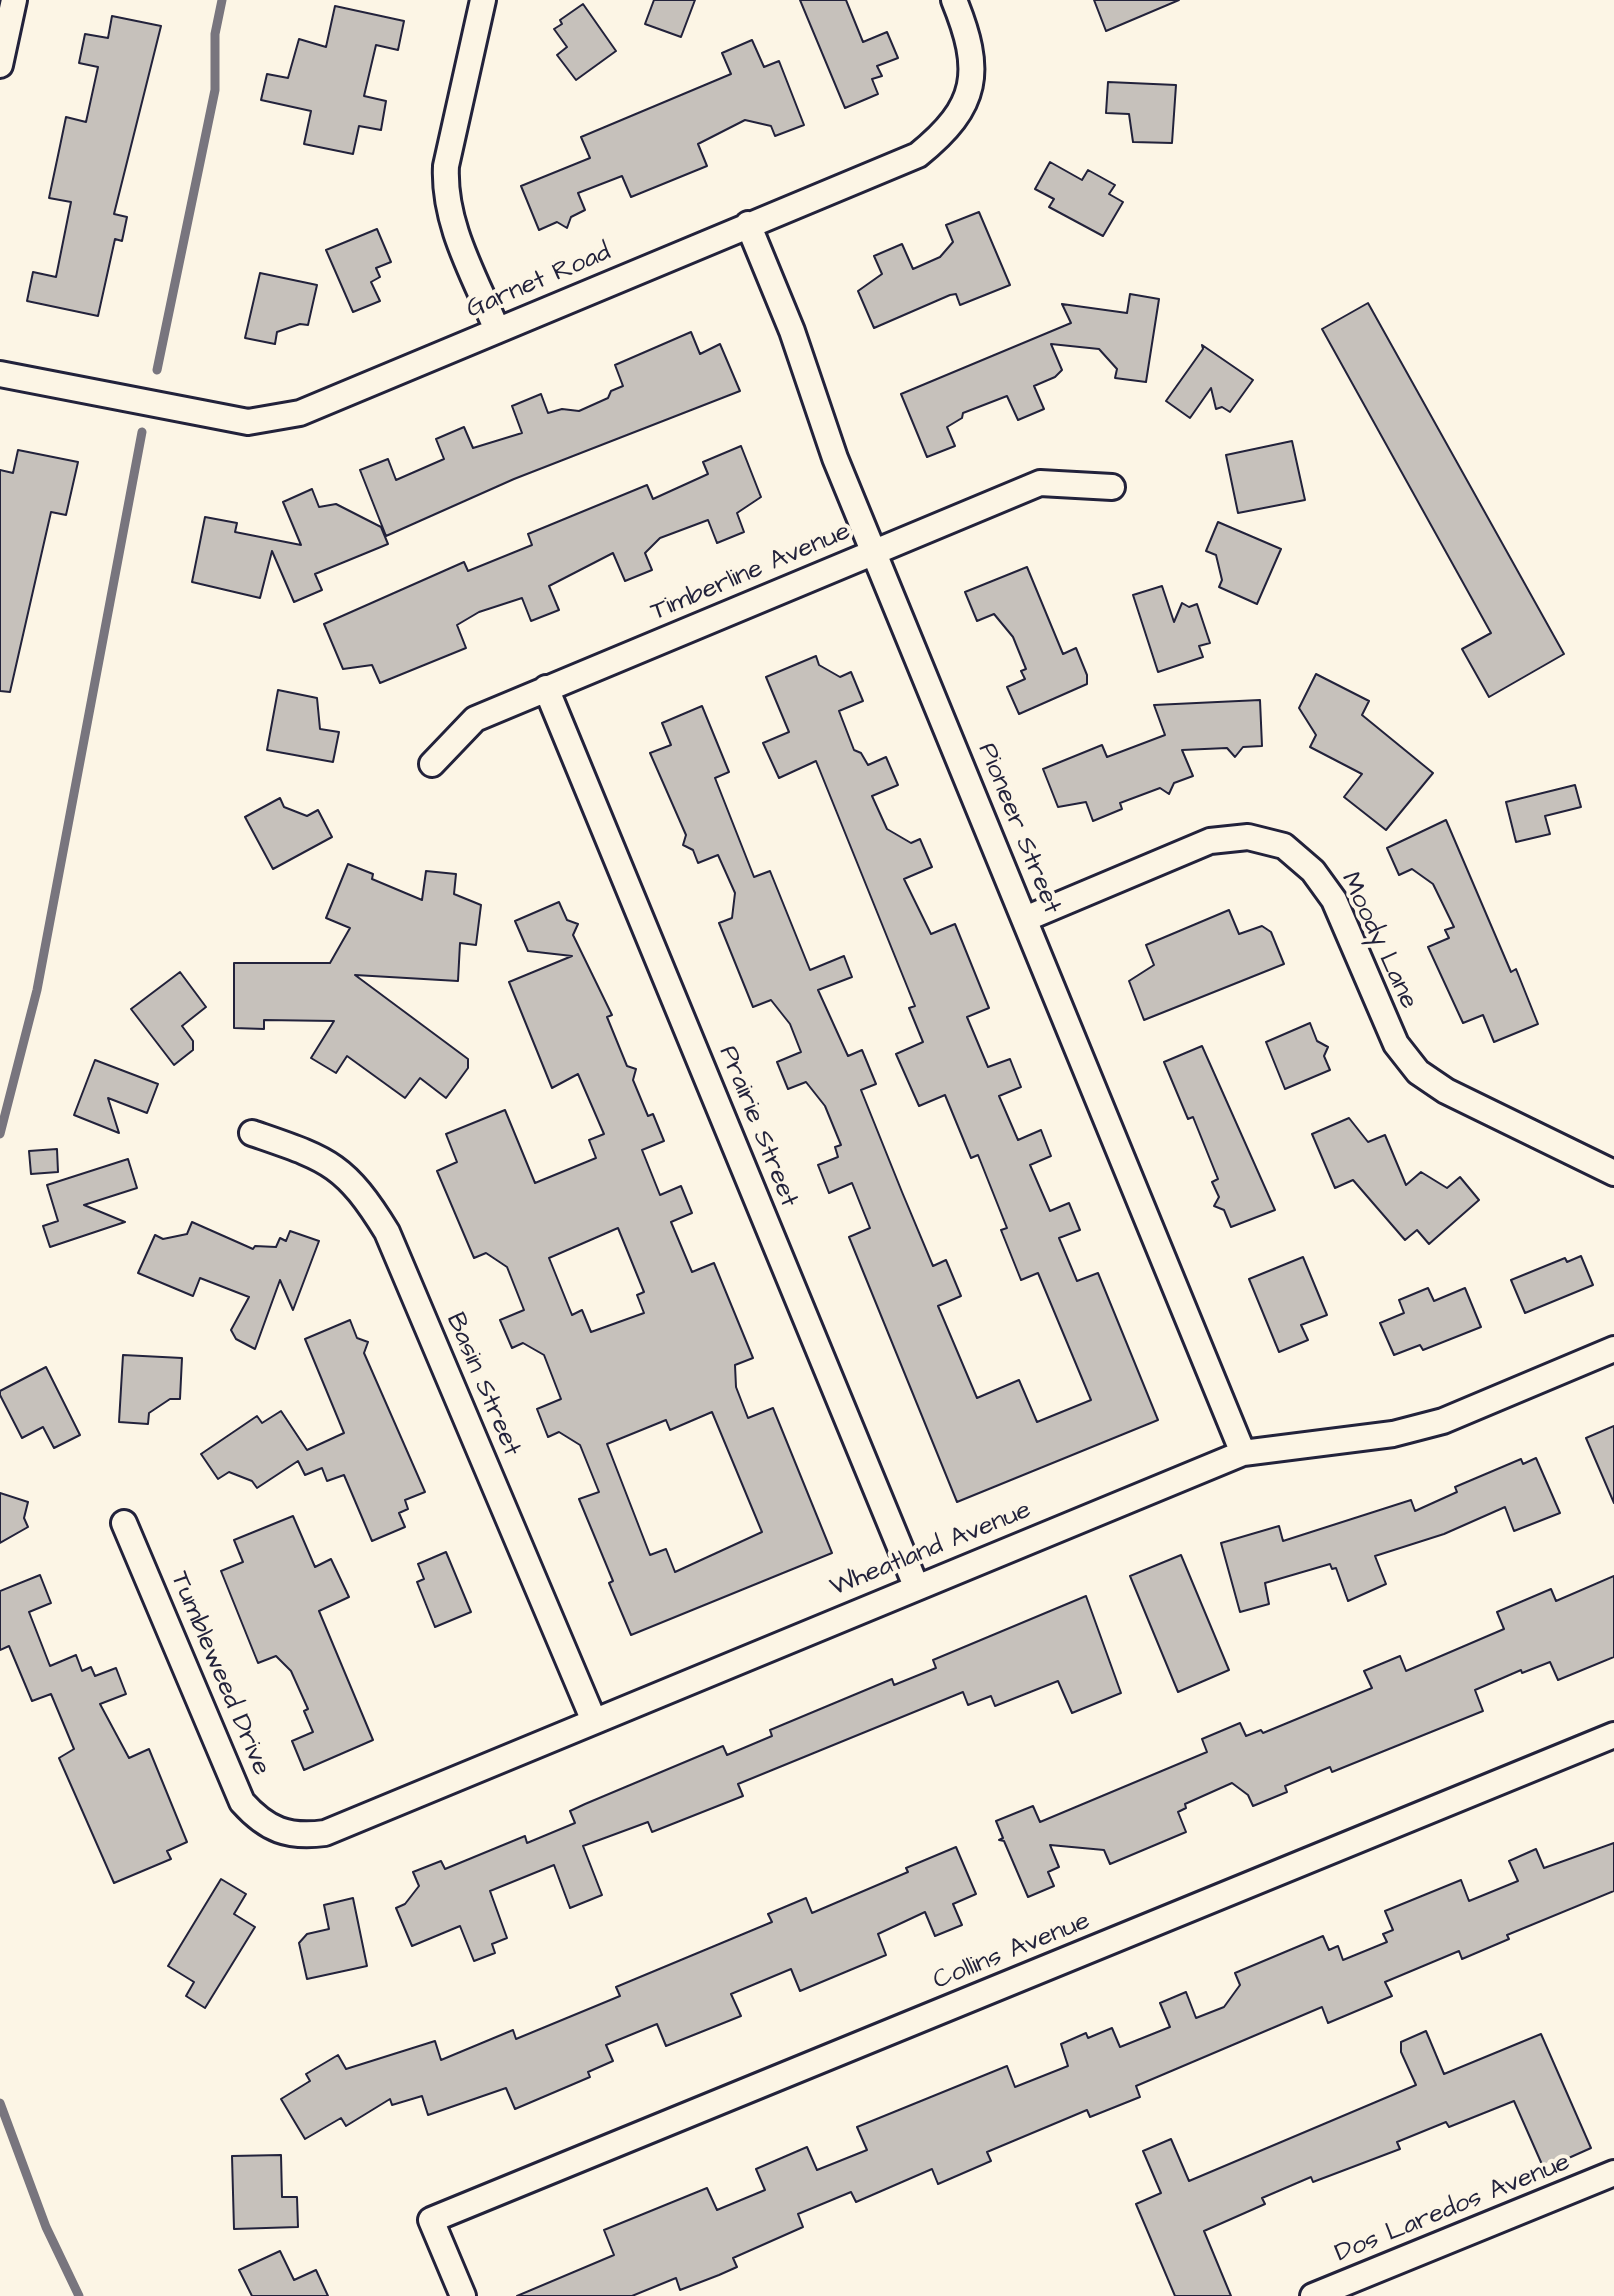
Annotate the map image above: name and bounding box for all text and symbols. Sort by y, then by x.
street label: Garnet Road [462,238,616,326]
street label: Timberline Avenue [647,517,855,629]
street label: Pioneer Street [970,739,1066,919]
street label: Moody Lane [1333,868,1423,1014]
street label: Prairie Street [710,1042,804,1212]
street label: Basin Street [438,1309,526,1461]
street label: Wheatland Avenue [826,1496,1036,1604]
street label: Tumbleweed Drive [162,1568,276,1780]
street label: Collins Avenue [929,1906,1095,1998]
street label: Dos Laredos Avenue [1331,2148,1575,2270]

